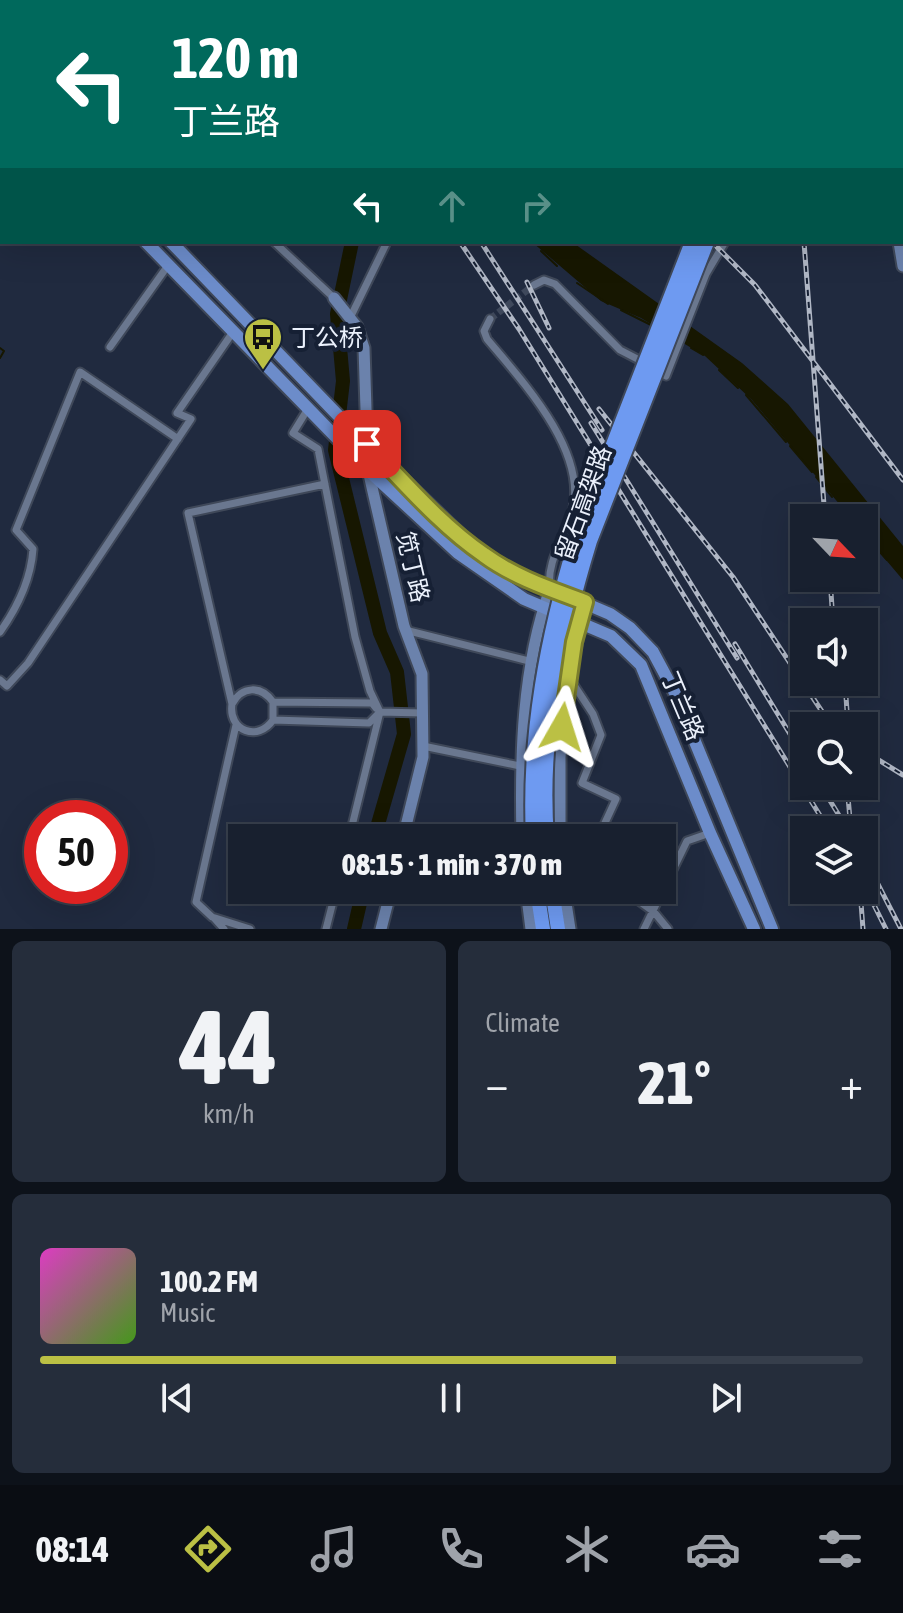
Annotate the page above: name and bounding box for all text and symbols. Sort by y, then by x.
text: 120 m [172,26,299,90]
icon: left [40,32,144,136]
text: 丁兰路 [172,100,280,142]
icon: left [346,184,390,228]
icon: ahead [430,184,474,228]
icon: right [514,184,558,228]
bus stop icon: 丁公桥 [242,316,284,371]
place label: 丁公桥 [291,324,363,351]
pin [333,410,401,478]
icon: arrive [345,422,389,466]
street label: 留石高架路 [550,442,616,564]
north arrow [790,504,878,592]
map controls [790,504,878,904]
street label: 笕丁路 [392,529,434,605]
button: sound [790,608,878,696]
street label: 丁兰路 [657,668,709,744]
position arrow [520,685,604,769]
button: search [790,712,878,800]
speed limit sign: 50 [24,800,128,904]
button: layers [790,816,878,904]
text: 08:15 · 1 min · 370 m [342,847,562,881]
text: 44 [180,987,278,1106]
text: Climate [486,1008,560,1038]
text: 21° [638,1048,711,1117]
text: − [486,1058,508,1108]
text: + [840,1058,863,1108]
text: km/h [203,1099,255,1129]
text: 100.2 FM [160,1264,258,1298]
text: Music [160,1298,215,1328]
icon: previous [155,1376,199,1420]
icon: pause [429,1376,473,1420]
icon: next [704,1376,748,1420]
icon: directions [180,1521,236,1577]
icon: music [306,1521,362,1577]
icon: phone [433,1521,489,1577]
icon: climate [559,1521,615,1577]
icon: car [685,1521,741,1577]
icon: filters [812,1521,868,1577]
text: 08:14 [35,1528,109,1570]

